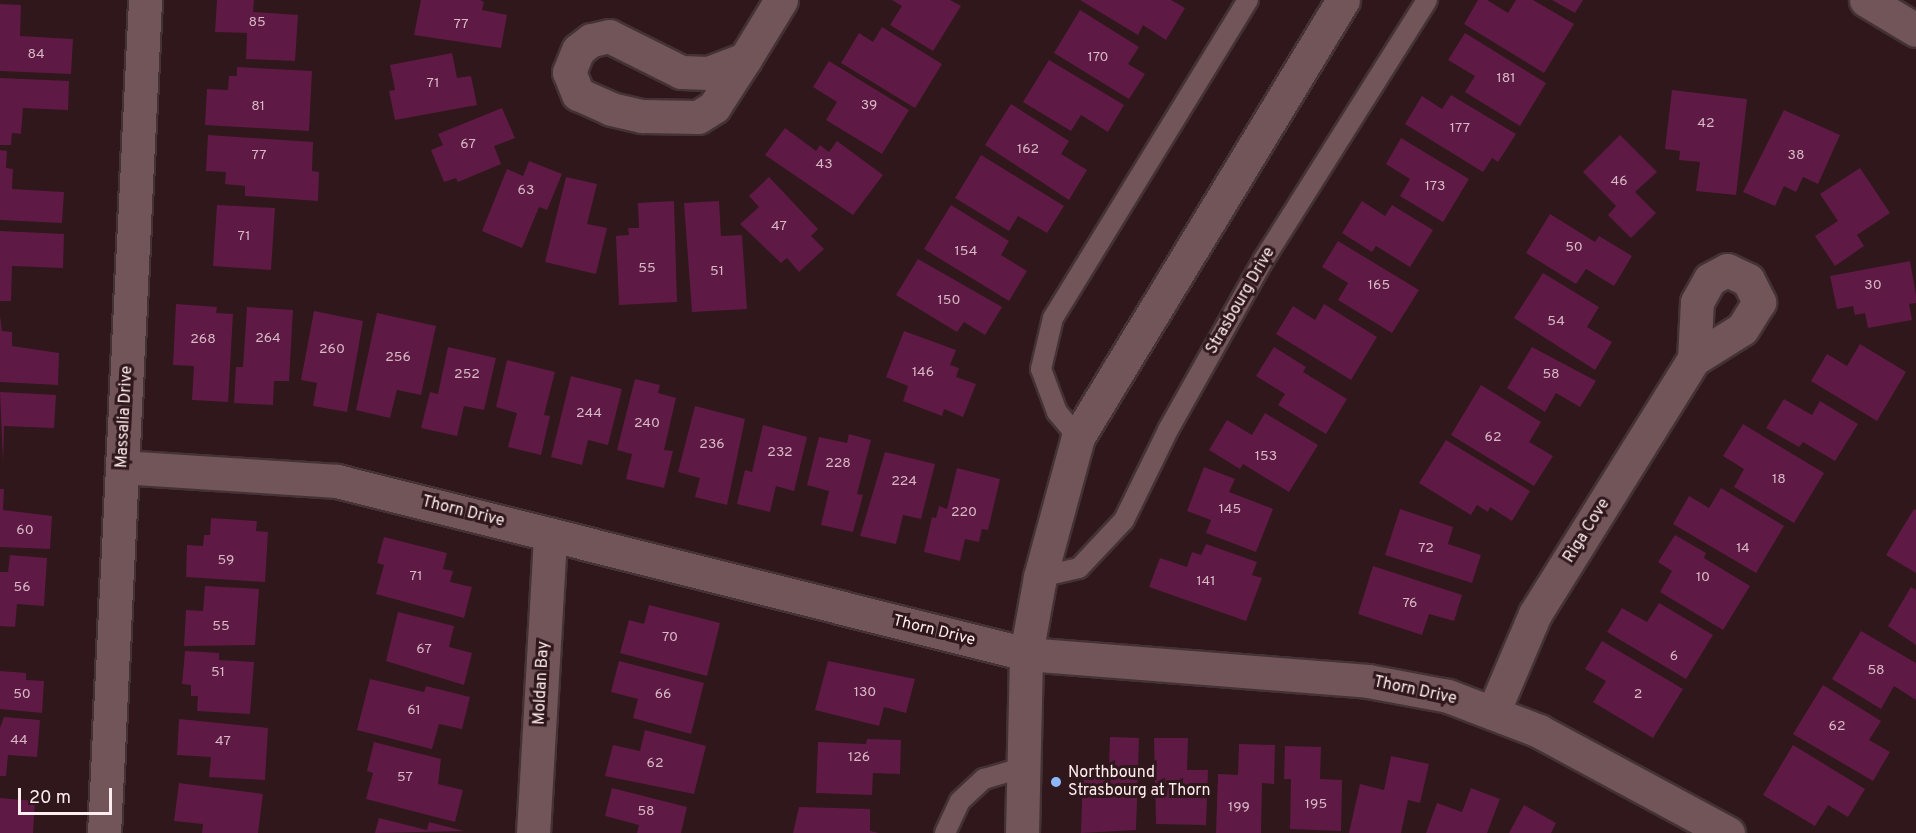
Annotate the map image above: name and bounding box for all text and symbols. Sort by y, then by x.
house number: 85 [248,15,266,31]
house number: 77 [453,17,469,33]
house number: 84 [27,47,45,63]
house number: 170 [1087,50,1109,66]
house number: 181 [1497,71,1515,87]
house number: 71 [427,76,439,92]
house number: 39 [861,98,877,114]
house number: 81 [251,99,265,115]
house number: 42 [1697,116,1715,132]
house number: 177 [1450,121,1470,137]
house number: 67 [460,137,476,153]
house number: 162 [1017,142,1039,158]
house number: 77 [251,148,267,164]
house number: 38 [1788,148,1804,164]
house number: 43 [815,157,833,173]
house number: 46 [1610,174,1628,190]
house number: 173 [1425,179,1445,195]
house number: 63 [518,183,534,199]
house number: 47 [771,219,787,235]
house number: 71 [238,229,250,245]
house number: 50 [1565,240,1583,256]
house number: 154 [955,244,977,260]
street label: Strasbourg Drive [1203,244,1279,358]
house number: 55 [638,261,656,277]
house number: 51 [710,264,724,280]
house number: 165 [1368,278,1390,294]
house number: 30 [1864,278,1882,294]
house number: 150 [938,293,960,309]
house number: 54 [1547,314,1565,330]
house number: 264 [255,331,281,347]
house number: 268 [190,332,216,348]
house number: 260 [319,342,345,358]
house number: 256 [385,350,411,366]
street label: Massalia Drive [113,365,137,469]
house number: 146 [912,365,934,381]
house number: 252 [454,367,480,383]
house number: 58 [1542,367,1560,383]
house number: 244 [576,406,602,422]
house number: 240 [634,416,660,432]
house number: 62 [1485,430,1501,446]
house number: 236 [699,437,725,453]
house number: 232 [767,445,793,461]
house number: 153 [1255,449,1277,465]
house number: 228 [825,456,851,472]
house number: 18 [1772,472,1786,488]
house number: 224 [891,474,917,490]
street label: Thorn Drive [420,492,506,532]
street label: Riga Cove [1560,495,1614,567]
house number: 145 [1219,502,1241,518]
house number: 220 [951,505,977,521]
house number: 60 [16,523,34,539]
house number: 72 [1418,541,1434,557]
house number: 14 [1736,541,1750,557]
house number: 59 [218,553,234,569]
house number: 71 [410,569,422,585]
house number: 10 [1696,570,1710,586]
house number: 141 [1197,574,1215,590]
house number: 56 [13,580,31,596]
house number: 76 [1403,596,1417,612]
street label: Thorn Drive [891,611,977,651]
house number: 55 [212,619,230,635]
house number: 70 [662,630,678,646]
street label: Moldan Bay [530,641,554,725]
house number: 67 [416,642,432,658]
house number: 6 [1670,649,1678,665]
house number: 58 [1867,663,1885,679]
house number: 51 [211,665,225,681]
street label: Thorn Drive [1372,673,1458,709]
house number: 130 [854,685,876,701]
house number: 50 [13,687,31,703]
house number: 66 [655,687,671,703]
house number: 2 [1634,687,1642,703]
house number: 61 [407,703,421,719]
house number: 62 [1829,719,1845,735]
house number: 44 [10,733,28,749]
house number: 47 [215,734,231,750]
house number: 126 [848,750,870,766]
house number: 62 [647,756,663,772]
place label: Northbound Strasbourg at Thorn [1068,763,1211,801]
house number: 57 [397,770,413,786]
marker: Northbound Strasbourg at Thorn [1049,775,1063,789]
scale bar [21,776,116,814]
text: 20 m [29,787,71,810]
house number: 195 [1305,797,1327,813]
house number: 199 [1228,800,1250,816]
house number: 58 [637,804,655,820]

